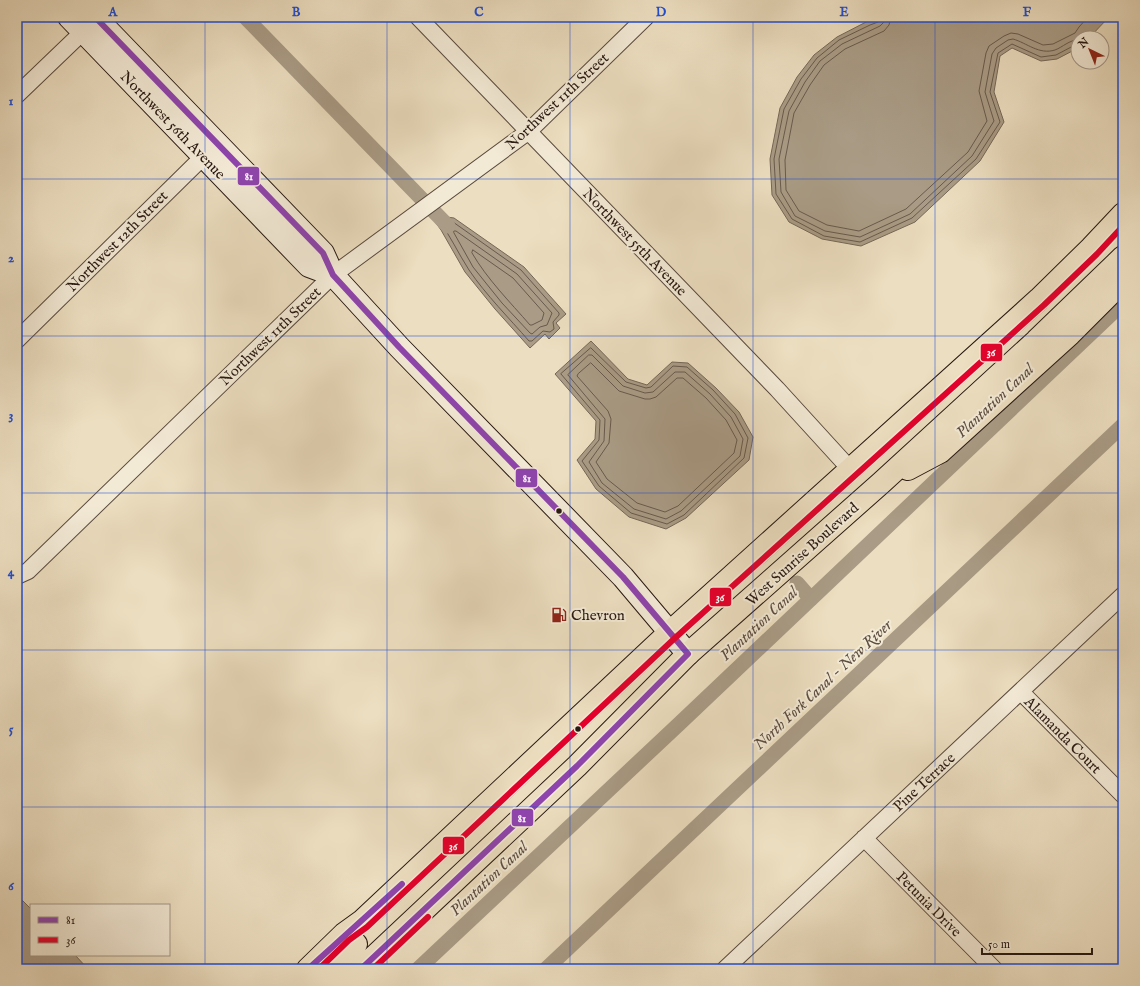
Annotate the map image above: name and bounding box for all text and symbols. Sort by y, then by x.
text: A [108,4,119,21]
text: B [292,4,301,21]
text: C [474,4,484,21]
text: D [656,4,667,21]
text: E [839,4,849,21]
text: F [1023,4,1032,21]
north arrow [1070,30,1110,70]
text: N [1075,35,1092,52]
street label: Northwest 11th Street [502,49,613,154]
street label: Northwest 56th Avenue [116,67,229,184]
text: 1 [9,93,14,110]
line badge: 81 [237,166,260,186]
text: 81 [245,170,253,184]
street label: Northwest 55th Avenue [578,184,691,300]
street label: Northwest 12th Street [63,187,172,296]
text: 2 [8,250,14,267]
street label: Northwest 11th Street [215,283,325,390]
line badge: 36 [980,343,1003,362]
text: 36 [987,346,997,360]
water label: Plantation Canal [952,359,1040,443]
text: 3 [9,407,14,424]
line badge: 81 [515,468,538,488]
text: 81 [523,472,531,486]
street label: West Sunrise Boulevard [742,498,864,610]
unlabelled marker [554,506,564,516]
text: 4 [8,564,15,581]
water label: Plantation Canal [716,582,804,666]
line badge: 36 [709,587,732,607]
text: 36 [716,591,726,605]
fuel station icon: Chevron [550,606,568,624]
place label: Chevron [571,606,625,625]
water label: North Fork Canal - New River [750,615,898,755]
street label: Alamanda Court [1019,692,1105,778]
text: 5 [9,721,14,738]
unlabelled marker [573,724,583,734]
street label: Pine Terrace [889,749,959,816]
line badge: 81 [511,808,534,827]
text: 81 [518,812,526,826]
line badge: 36 [442,836,465,855]
water label: Plantation Canal [446,837,534,921]
text: 36 [449,840,459,854]
street label: Petunia Drive [892,868,965,941]
text: 6 [8,878,14,895]
legend [30,904,170,956]
text: 81 [66,913,75,928]
scale bar [982,930,1092,956]
text: 36 [66,933,76,948]
text: 50 m [988,937,1010,952]

